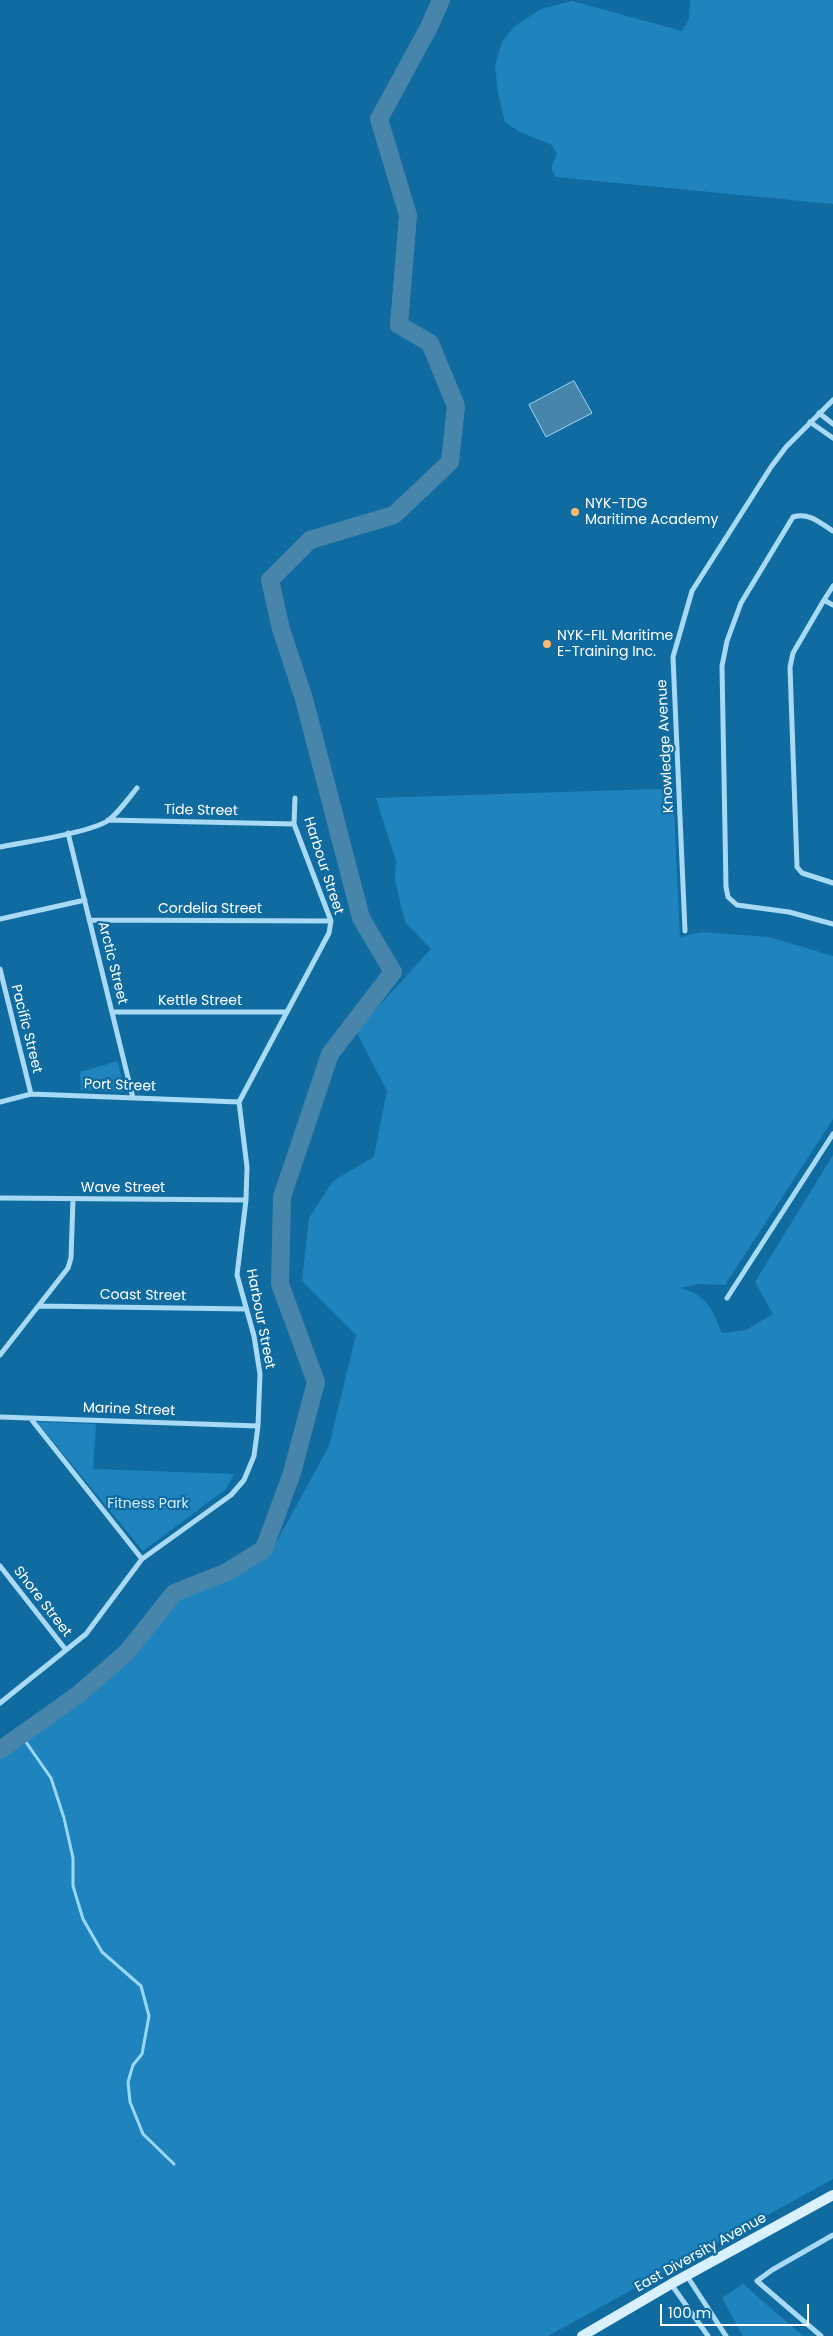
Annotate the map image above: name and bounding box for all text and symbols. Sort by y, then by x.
place label: NYK-TDG Maritime Academy [585,496,718,528]
marker: NYK-TDG Maritime Academy [569,506,581,518]
place label: NYK-FIL Maritime E-Training Inc. [557,628,673,660]
marker: NYK-FIL Maritime E-Training Inc. [541,638,553,650]
street label: Knowledge Avenue [654,679,678,813]
street label: Tide Street [164,802,238,820]
street label: Harbour Street [299,815,347,917]
street label: Cordelia Street [158,901,262,917]
street label: Arctic Street [94,920,130,1006]
street label: Pacific Street [7,983,45,1075]
street label: Kettle Street [158,993,242,1009]
street label: Port Street [84,1076,156,1096]
street label: Wave Street [81,1180,165,1196]
street label: Harbour Street [242,1267,278,1371]
street label: Coast Street [100,1287,186,1305]
street label: Marine Street [82,1400,176,1420]
park label: Fitness Park [107,1496,189,1512]
street label: Shore Street [9,1563,75,1641]
street label: East Diversity Avenue [632,2210,770,2296]
scale bar [663,2294,812,2326]
text: 100 m [668,2302,711,2323]

